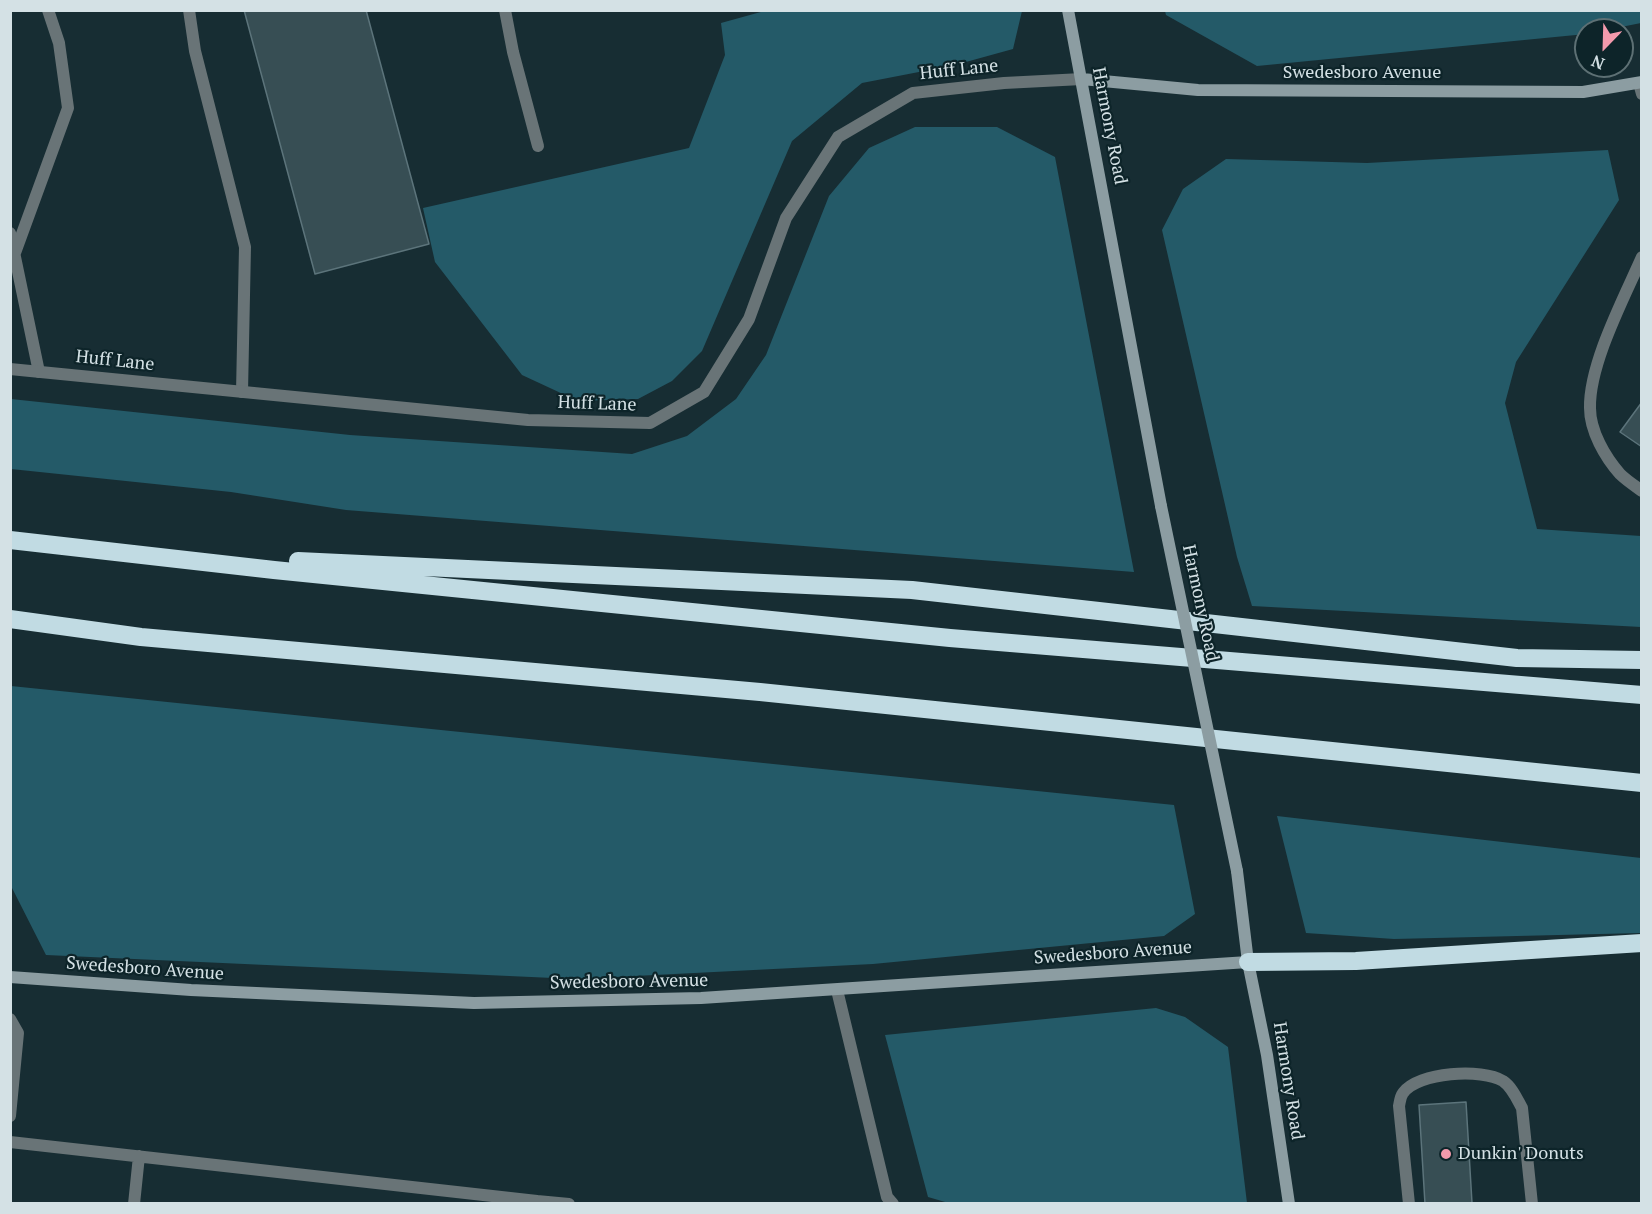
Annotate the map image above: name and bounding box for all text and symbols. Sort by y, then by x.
north arrow [1574,18,1634,78]
text: N [1588,50,1608,75]
street label: Huff Lane [919,55,999,85]
street label: Swedesboro Avenue [1283,62,1441,84]
street label: Harmony Road [1087,66,1131,186]
street label: Huff Lane [75,346,155,376]
street label: Huff Lane [557,392,637,416]
street label: Harmony Road [1177,543,1223,663]
street label: Swedesboro Avenue [1033,937,1193,969]
street label: Swedesboro Avenue [65,953,225,985]
street label: Swedesboro Avenue [550,970,708,994]
street label: Harmony Road [1268,1021,1308,1141]
place label: Dunkin' Donuts [1458,1143,1584,1165]
marker: Dunkin' Donuts [1439,1147,1453,1161]

